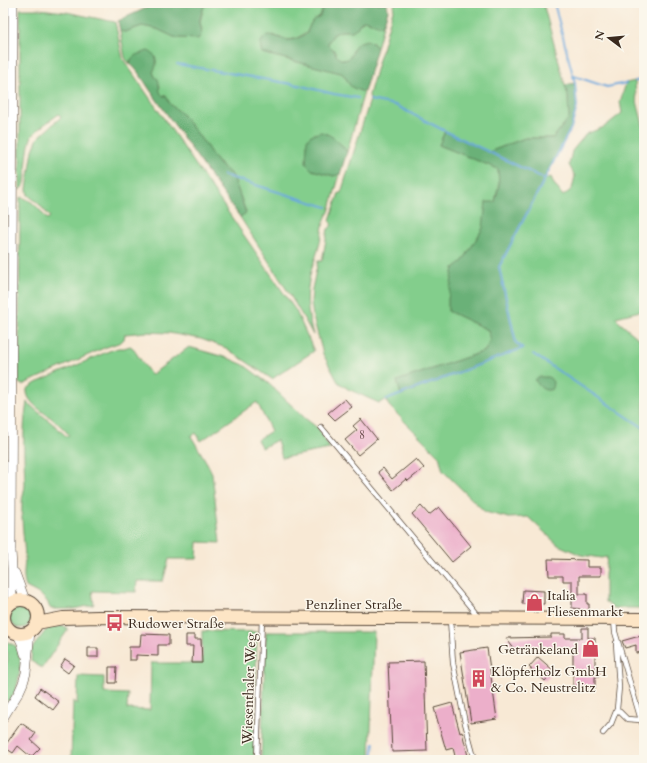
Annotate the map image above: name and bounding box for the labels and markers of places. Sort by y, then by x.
place label: Italia Fliesenmarkt [547,586,623,621]
shop icon: Italia Fliesenmarkt [524,593,544,613]
bus stop icon: Rudower Straße [105,613,125,633]
place label: Rudower Straße [128,614,224,633]
shop icon: Getränkeland [581,639,601,659]
place label: Getränkeland [498,640,579,659]
place label: Klöpferholz GmbH & Co. Neustrelitz [491,662,607,697]
building icon: Klöpferholz GmbH & Co. Neustrelitz [468,669,488,689]

